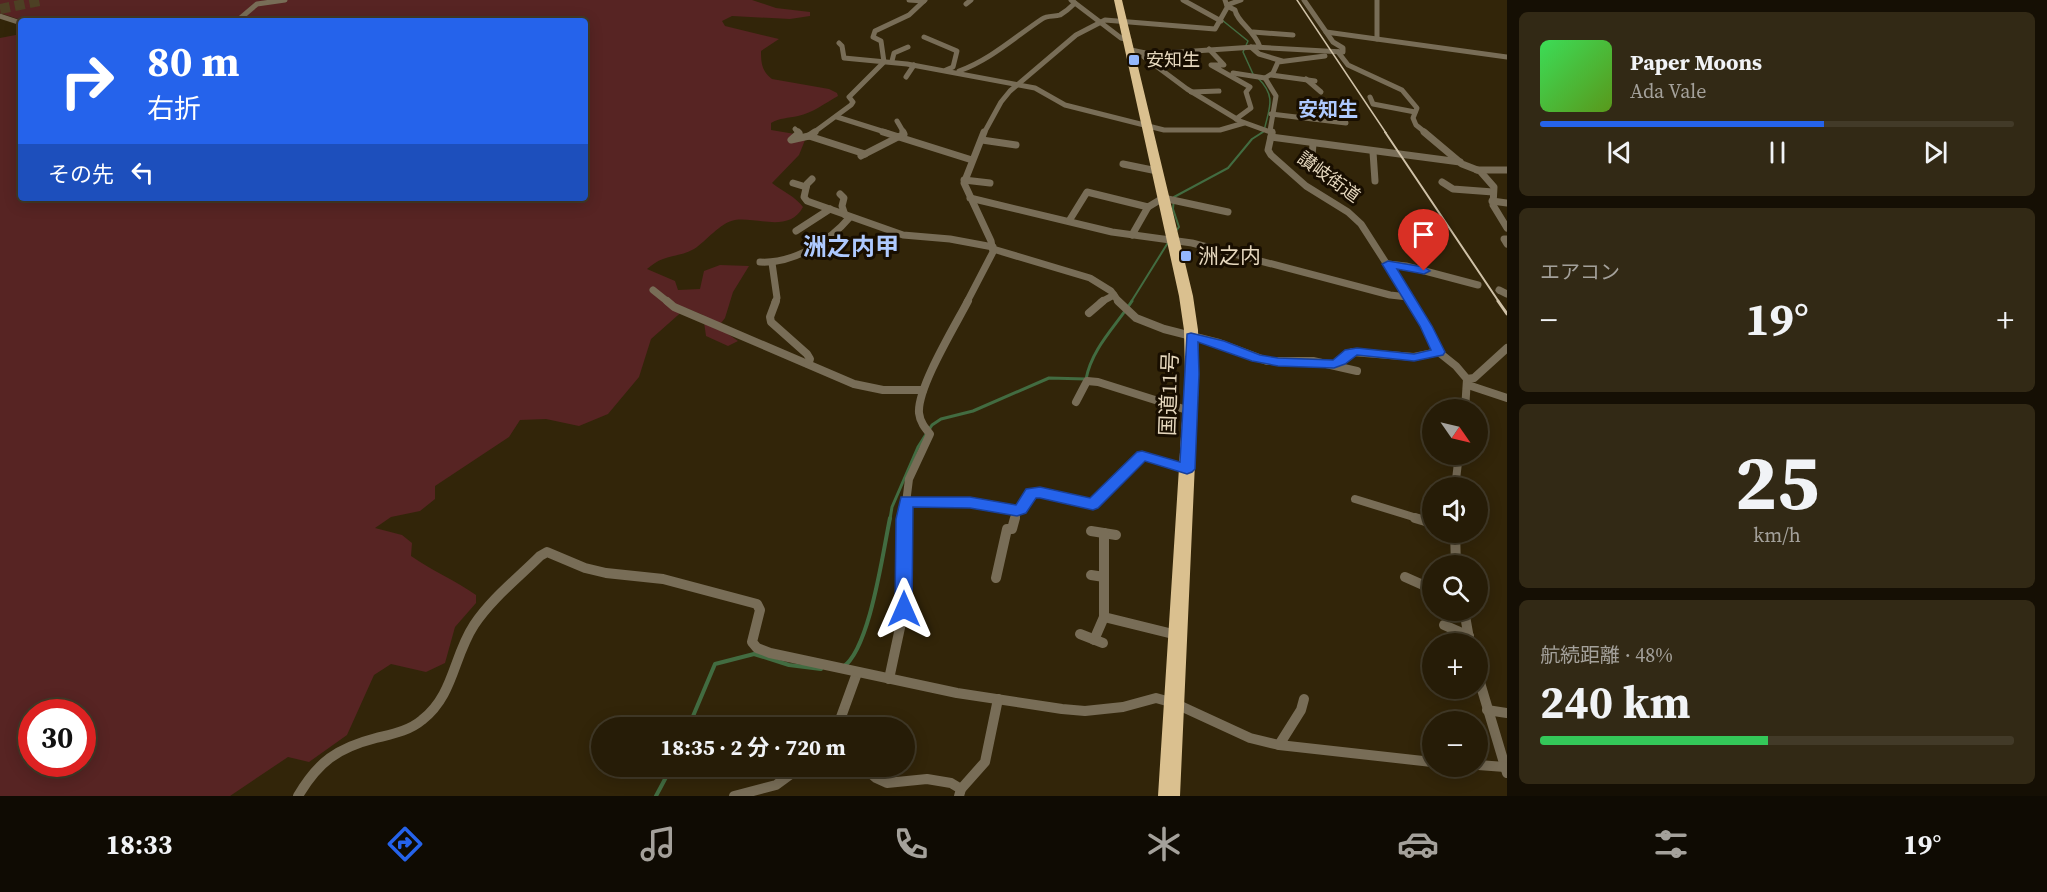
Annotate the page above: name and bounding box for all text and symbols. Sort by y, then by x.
text: 80 m [147,32,240,90]
icon: right [48,42,126,120]
place label: 安知生 [1146,47,1200,72]
text: Paper Moons [1630,47,1762,77]
marker: 安知生 [1127,53,1141,67]
text: Ada Vale [1630,77,1706,105]
text: 右折 [147,90,201,127]
district label: 安知生 [1298,95,1358,123]
icon: previous [1603,136,1636,169]
icon: pause [1761,136,1794,169]
icon: next [1919,136,1952,169]
street label: 讃岐街道 [1293,145,1366,208]
icon: left [126,156,159,189]
text: その先 [48,159,114,189]
pin [1398,209,1449,271]
icon: arrive [1407,218,1440,251]
district label: 洲之内甲 [803,230,899,263]
place label: 洲之内 [1198,241,1261,270]
marker: 洲之内 [1179,249,1193,263]
text: エアコン [1540,258,1620,286]
text: 19° [1745,288,1809,350]
text: − [1540,297,1558,342]
text: + [1996,297,2014,342]
street label: 国道11号 [1153,352,1184,436]
north arrow [1422,399,1488,465]
map controls [1422,399,1488,777]
text: 25 [1735,428,1819,535]
button: sound [1422,477,1488,543]
text: km/h [1753,521,1801,549]
button: search [1422,555,1488,621]
position arrow [872,577,936,641]
button: + [1422,633,1488,699]
text: 航続距離 · 48% [1540,641,1673,669]
text: 240 km [1540,671,1691,733]
speed limit sign: 30 [18,699,96,777]
button: − [1422,711,1488,777]
text: 18:35 · 2 分 · 720 m [660,732,846,762]
icon: directions [384,823,426,865]
icon: music [637,823,679,865]
icon: phone [890,823,932,865]
icon: climate [1143,823,1185,865]
icon: car [1397,823,1439,865]
icon: filters [1650,823,1692,865]
text: 18:33 [106,826,172,863]
text: 19° [1903,826,1941,863]

